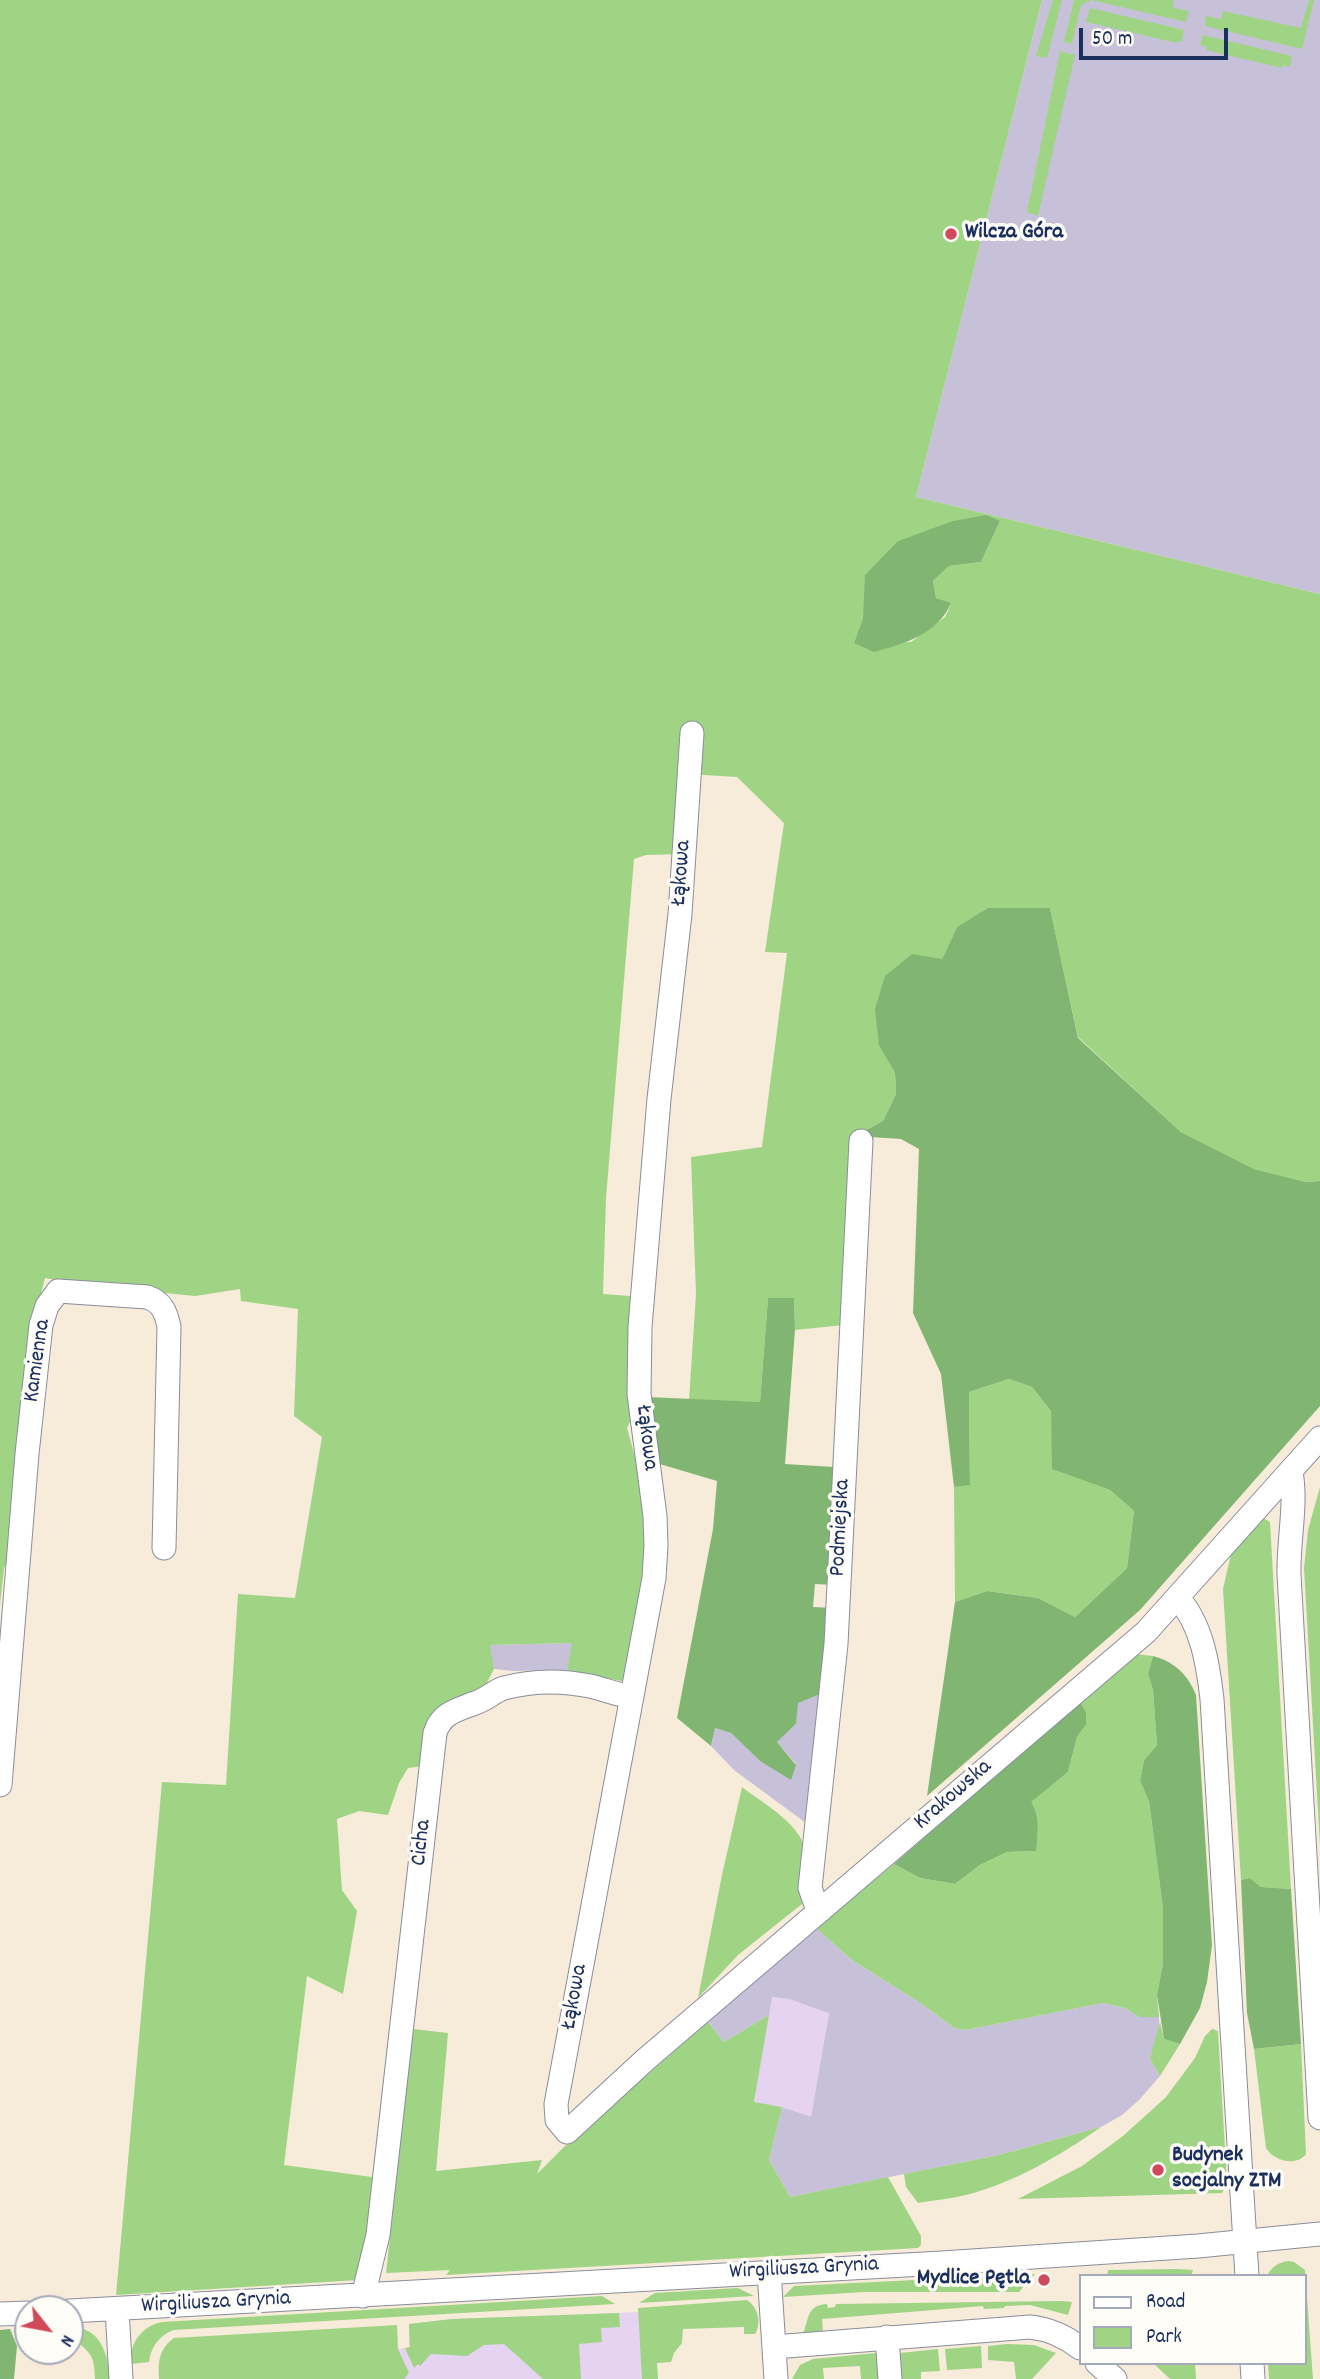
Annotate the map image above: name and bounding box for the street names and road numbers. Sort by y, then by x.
street label: Łąkowa [667,840,699,906]
street label: Kamienna [20,1318,58,1404]
street label: Łąkowa [627,1404,663,1472]
street label: Podmiejska [826,1479,858,1577]
street label: Krakowska [909,1755,999,1837]
street label: Cicha [407,1819,439,1867]
street label: Łąkowa [557,1963,595,2031]
street label: Wirgiliusza Grynia [729,2252,879,2288]
street label: Wirgiliusza Grynia [141,2286,291,2322]

